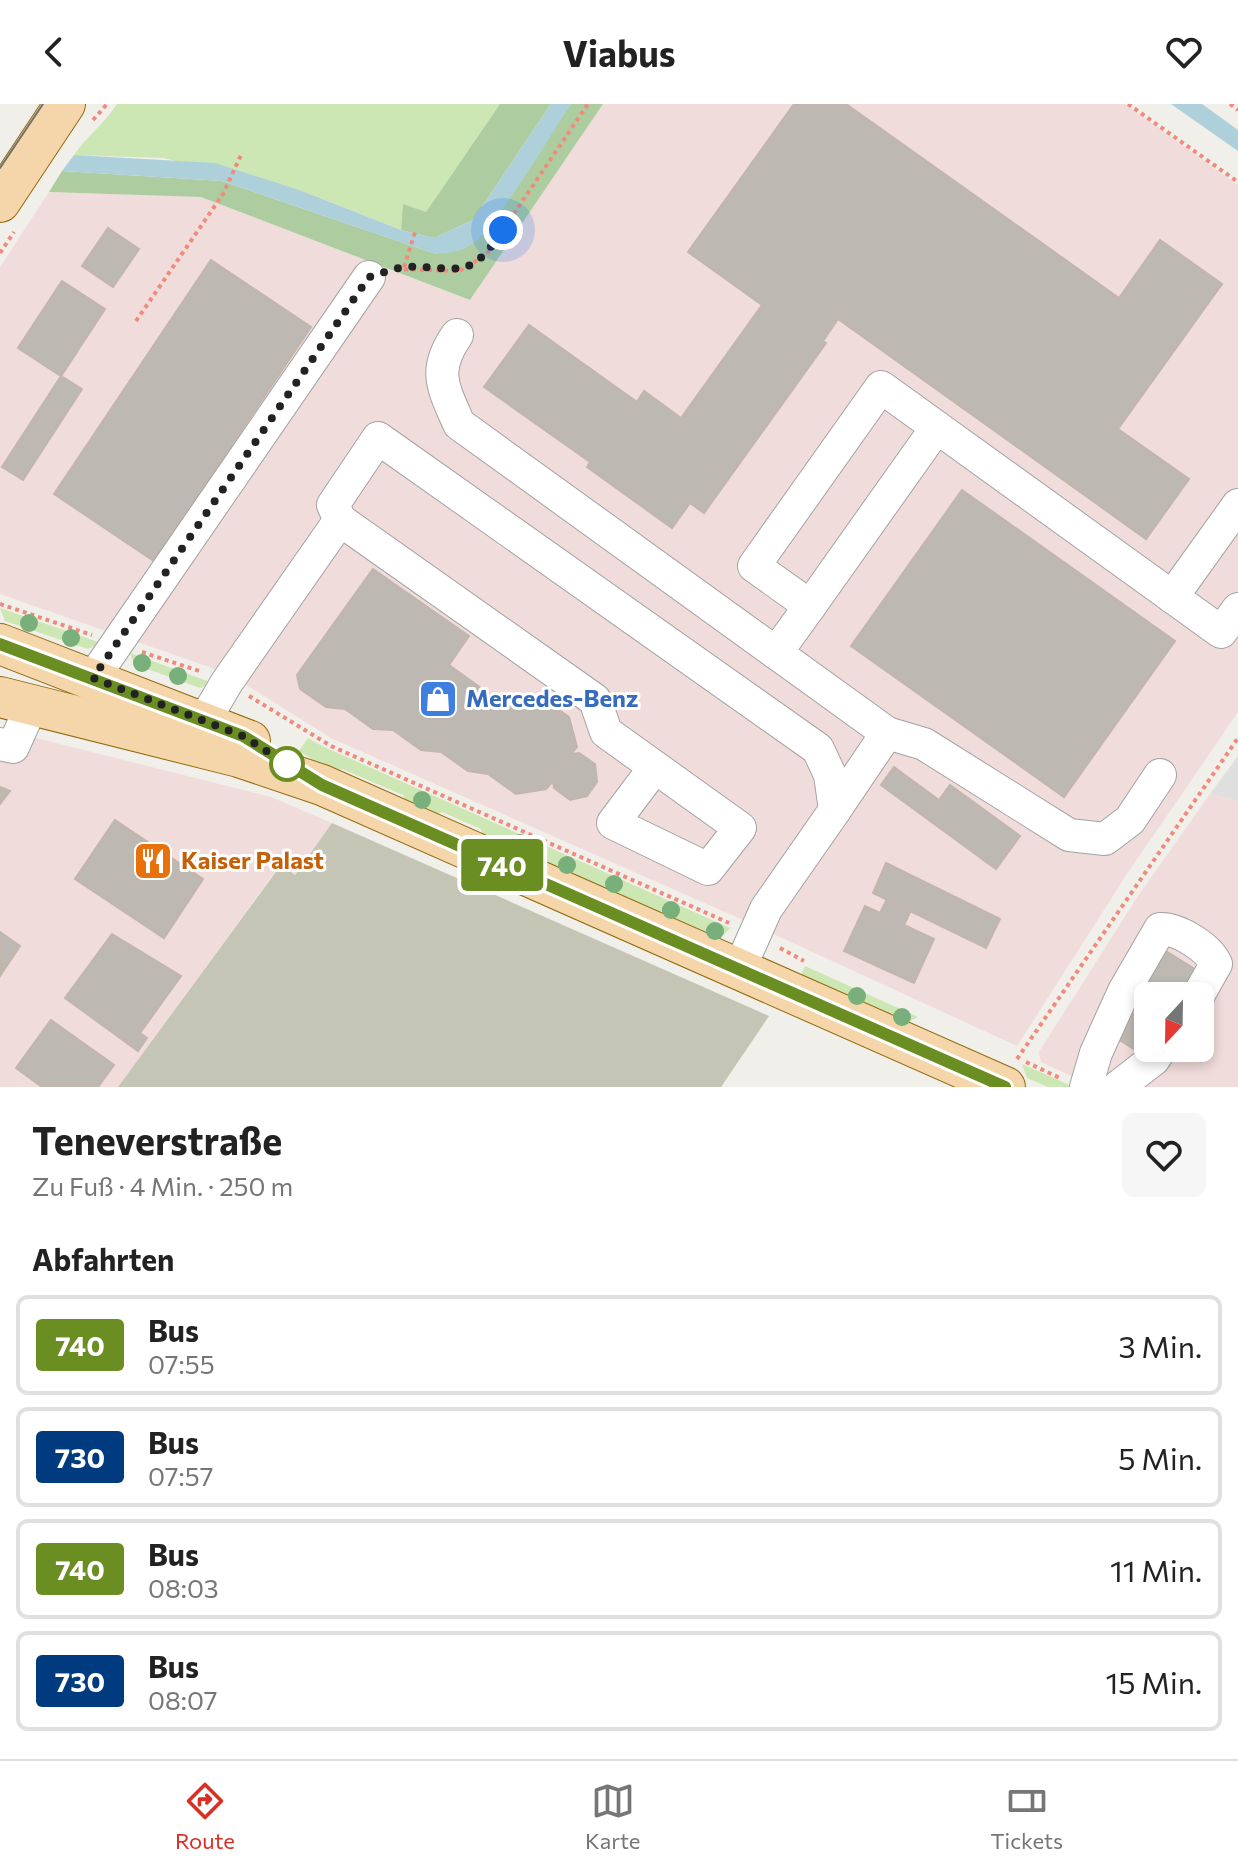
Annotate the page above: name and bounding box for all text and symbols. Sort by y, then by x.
icon: back [32,30,76,74]
text: Viabus [562,30,676,74]
icon: heart [1162,30,1206,74]
your location [483,210,523,250]
shop icon: Mercedes-Benz [417,678,459,720]
place label: Mercedes-Benz [466,683,638,712]
unlabelled marker [270,747,304,781]
line badge: 740 [456,839,548,891]
restaurant icon: Kaiser Palast [132,840,174,882]
place label: Kaiser Palast [181,845,324,874]
text: 740 [477,848,527,882]
north arrow [1134,982,1214,1062]
map controls [1134,982,1214,1062]
button: heart [1122,1113,1206,1197]
text: Teneverstraße [32,1116,282,1163]
text: Zu Fuß · 4 Min. · 250 m [32,1170,293,1201]
text: Abfahrten [32,1240,174,1277]
text: Bus [148,1311,199,1348]
text: 3 Min. [1118,1327,1202,1364]
text: 740 [55,1328,105,1362]
text: 07:55 [148,1348,215,1379]
text: Bus [148,1423,199,1460]
text: 5 Min. [1118,1439,1202,1476]
text: 730 [55,1440,105,1474]
text: 07:57 [148,1460,213,1491]
text: Bus [148,1535,199,1572]
text: 11 Min. [1110,1551,1202,1588]
text: 740 [55,1552,105,1586]
text: 08:03 [148,1572,219,1603]
text: Bus [148,1647,199,1684]
text: 15 Min. [1105,1663,1202,1700]
text: 730 [55,1664,105,1698]
text: 08:07 [148,1684,217,1715]
tab: Route [175,1779,235,1854]
tab: Karte [585,1779,640,1854]
tab: Tickets [990,1779,1063,1854]

